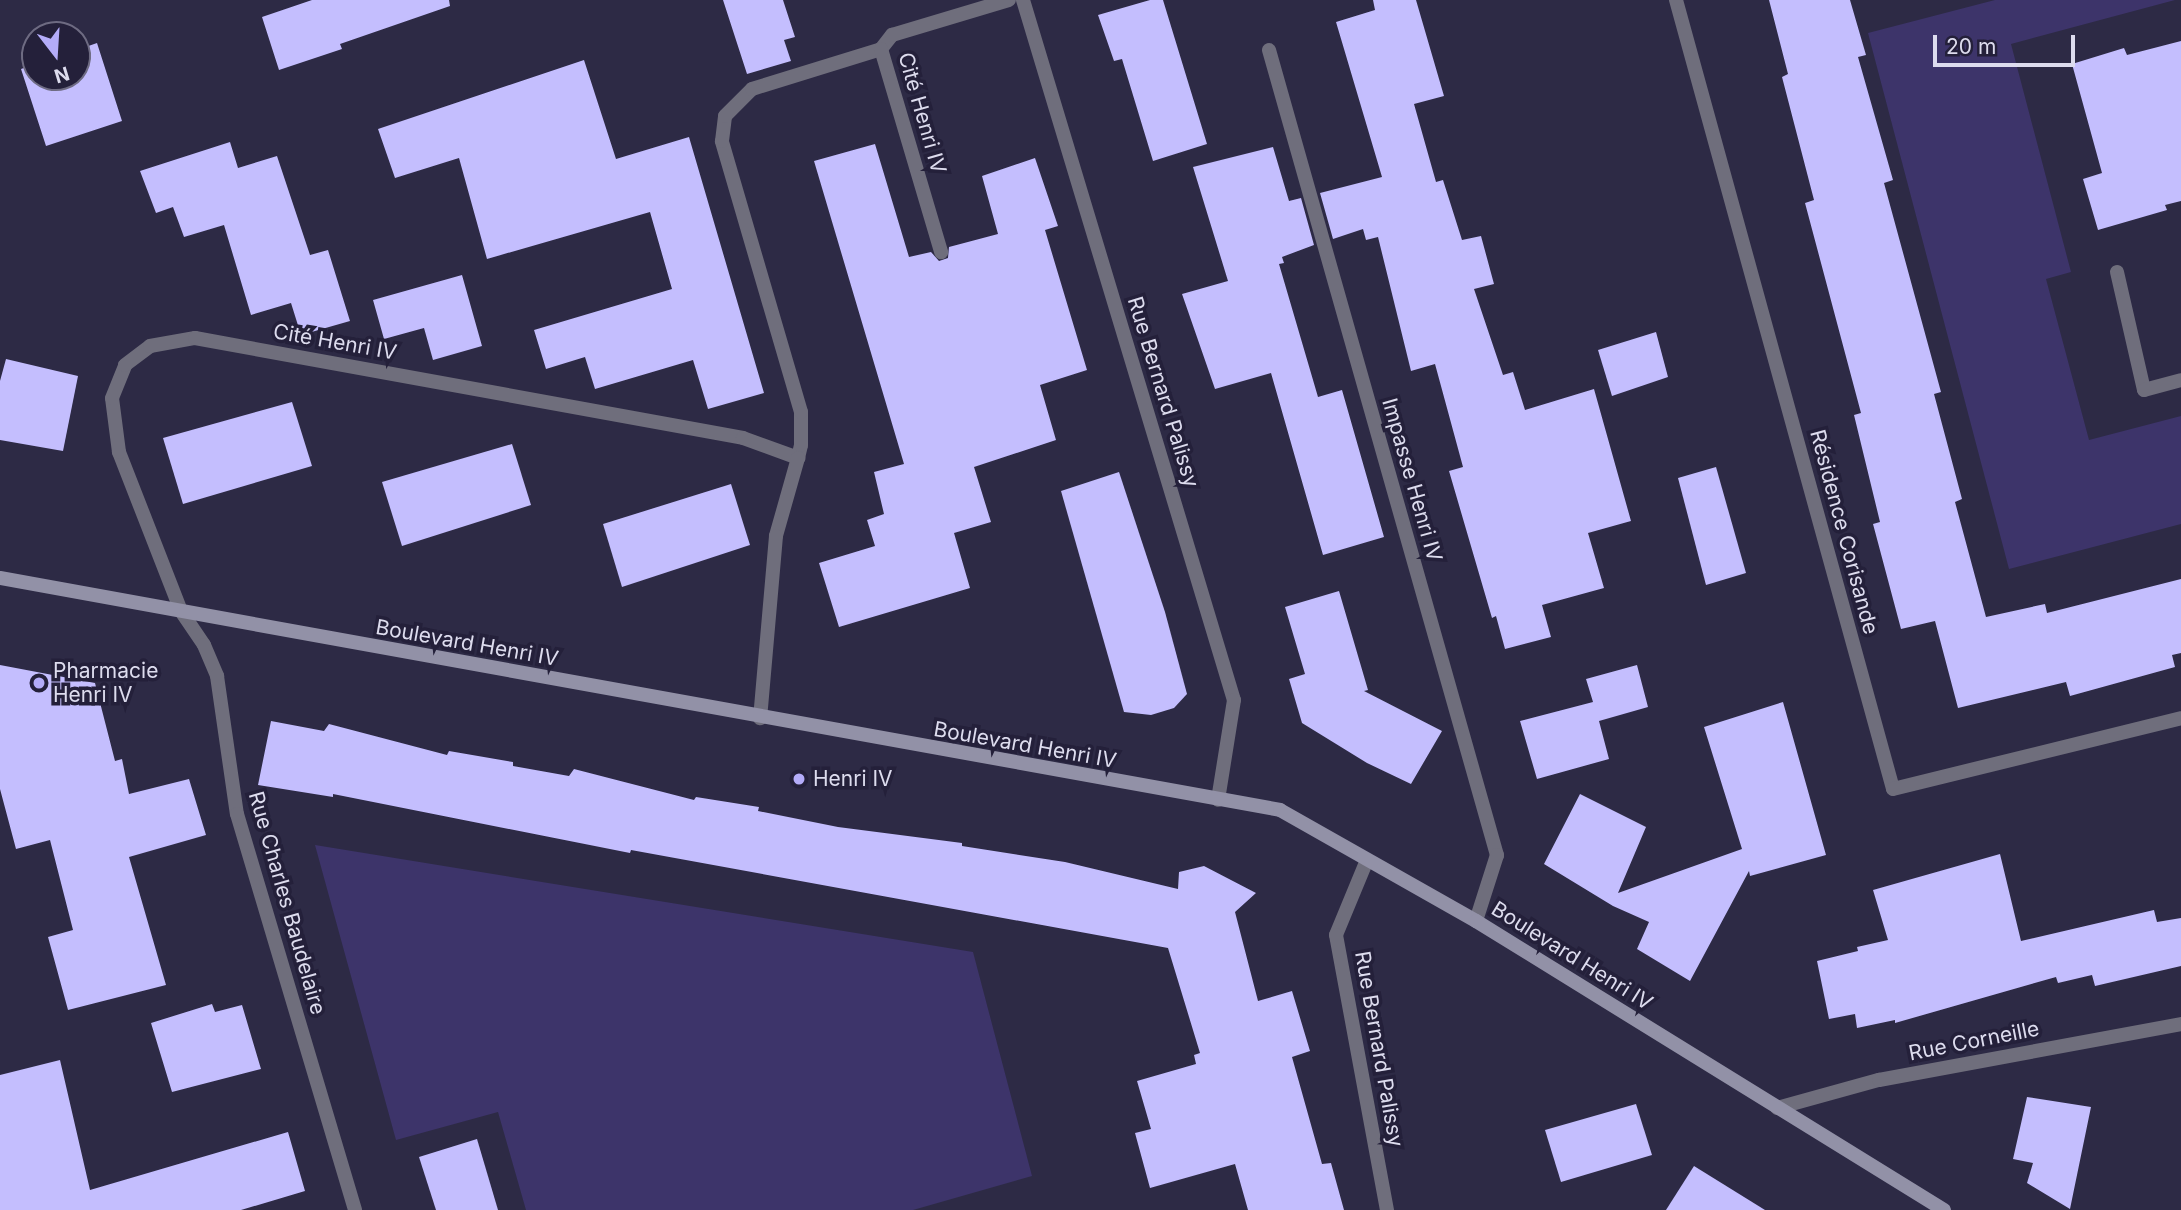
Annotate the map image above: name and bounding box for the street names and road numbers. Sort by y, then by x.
street label: Cité Henri IV [893,50,951,176]
street label: Rue Bernard Palissy [1122,294,1204,490]
street label: Cité Henri IV [271,319,399,365]
street label: Impasse Henri IV [1377,395,1447,565]
street label: Résidence Corisande [1805,427,1883,637]
street label: Boulevard Henri IV [374,615,560,671]
street label: Boulevard Henri IV [932,717,1118,773]
street label: Rue Charles Baudelaire [243,789,331,1017]
street label: Boulevard Henri IV [1487,896,1657,1016]
street label: Rue Bernard Palissy [1349,949,1409,1149]
street label: Rue Corneille [1907,1016,2041,1066]

